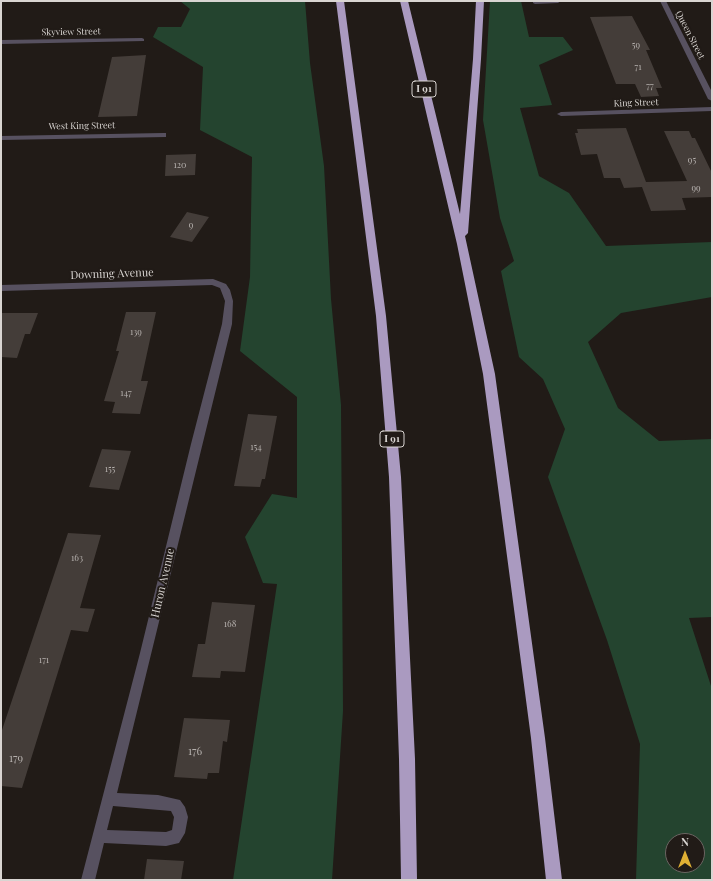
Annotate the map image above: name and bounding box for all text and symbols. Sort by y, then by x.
street label: Queen Street [673,9,707,61]
street label: Skyview Street [41,26,101,38]
house number: 59 [632,40,640,50]
house number: 71 [635,62,641,72]
road number: I 91 [412,81,436,97]
house number: 77 [646,81,654,91]
street label: King Street [613,97,659,109]
street label: West King Street [49,120,115,132]
house number: 95 [688,155,696,165]
house number: 120 [173,160,187,170]
house number: 99 [691,183,701,193]
house number: 9 [189,220,193,230]
street label: Downing Avenue [70,266,154,282]
house number: 139 [130,327,142,337]
house number: 147 [120,388,132,398]
road number: I 91 [380,431,404,447]
house number: 154 [250,442,262,452]
house number: 155 [105,464,115,474]
street label: Huron Avenue [149,547,177,619]
house number: 163 [71,553,83,563]
house number: 168 [224,619,236,629]
house number: 171 [39,655,49,665]
house number: 176 [188,745,202,759]
house number: 179 [9,752,23,766]
north arrow [665,833,705,873]
text: N [681,834,689,849]

